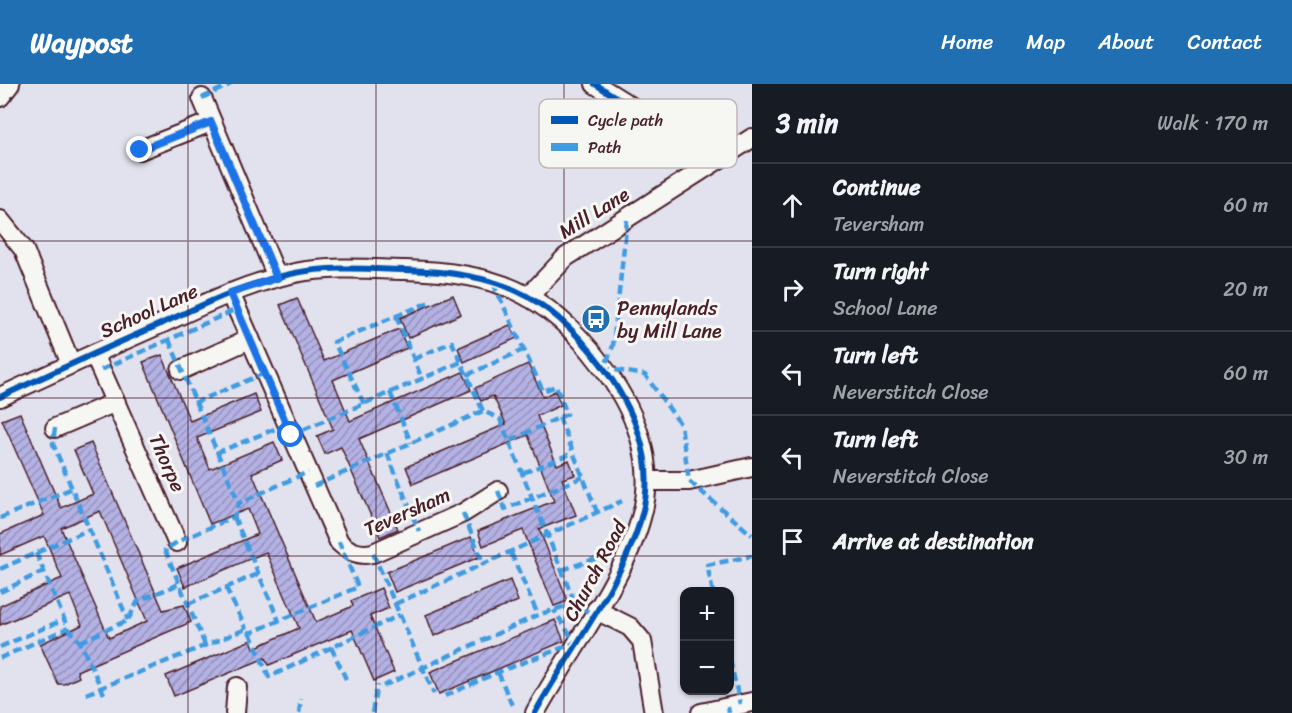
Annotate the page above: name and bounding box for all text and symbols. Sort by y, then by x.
text: Waypost [30,18,133,67]
text: Home [941,23,993,61]
text: Map [1026,23,1065,61]
text: About [1098,23,1155,61]
text: Contact [1188,23,1262,61]
legend [539,99,737,168]
text: 3 min [776,100,838,146]
text: Cycle path [588,106,663,135]
text: Walk · 170 m [1157,106,1268,141]
text: Path [588,133,621,162]
route end [126,136,152,162]
text: Continue [833,168,921,207]
street label: Mill Lane [552,177,637,249]
text: 60 m [1223,188,1268,223]
icon: ahead [776,189,809,222]
text: Teversham [833,207,924,242]
text: Turn right [833,252,928,291]
text: 20 m [1223,272,1268,307]
icon: right [776,273,809,306]
street label: School Lane [94,274,204,348]
place label: Pennylands by Mill Lane [617,291,722,349]
text: School Lane [833,291,938,326]
bus stop icon: Pennylands by Mill Lane [580,303,612,335]
text: Turn left [833,336,918,375]
text: 60 m [1223,356,1268,391]
icon: left [776,357,809,390]
text: Neverstitch Close [833,375,989,410]
text: Turn left [833,420,918,459]
route start [277,421,303,447]
street label: Thorpe [139,428,195,498]
text: 30 m [1224,440,1268,475]
icon: left [776,441,809,474]
text: Neverstitch Close [833,459,989,494]
street label: Teversham [358,477,456,547]
street label: Church Road [554,513,637,628]
text: Arrive at destination [833,522,1034,561]
icon: arrive [776,525,809,558]
map controls [680,587,734,695]
button: + [680,587,734,641]
button: − [680,641,734,695]

